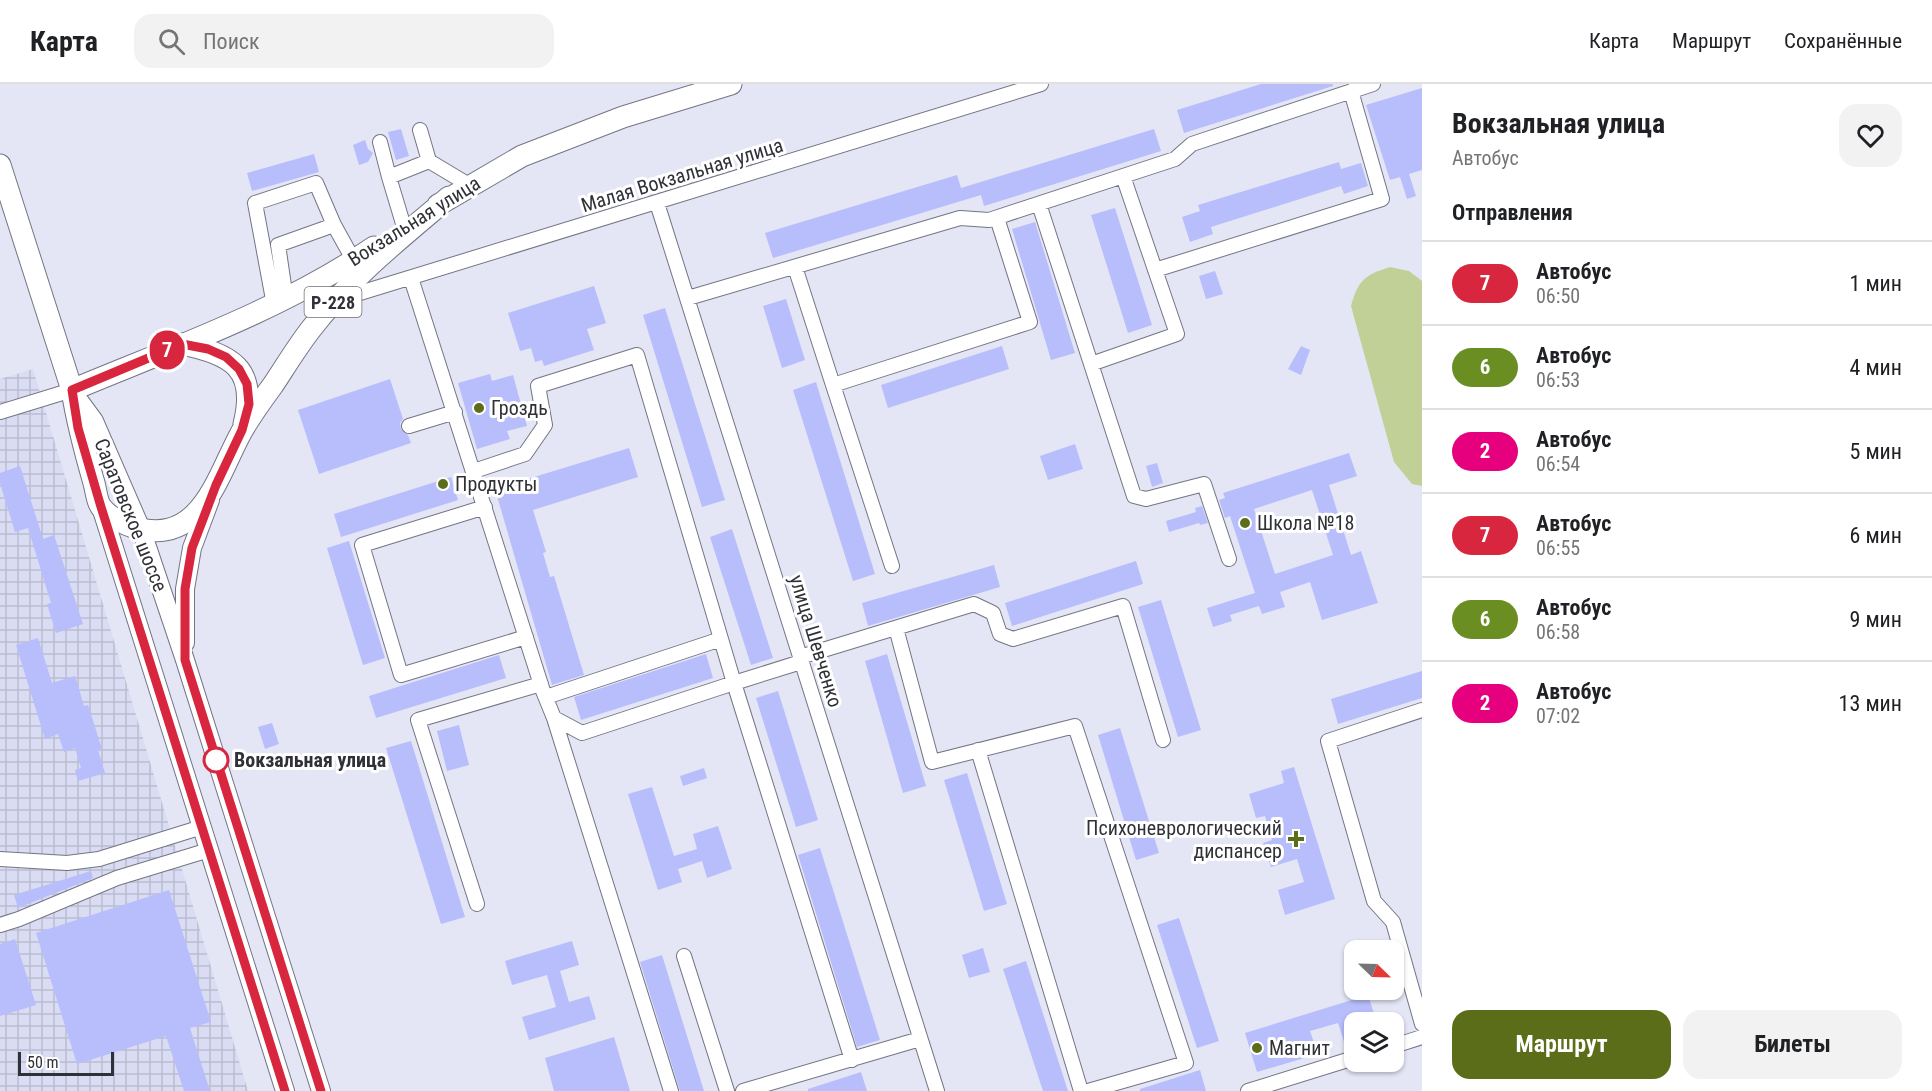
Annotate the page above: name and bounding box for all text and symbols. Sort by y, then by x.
search box [134,14,554,68]
text: Карта [30,25,98,58]
icon: search [155,25,188,58]
text: Поиск [203,29,260,54]
text: Карта [1589,29,1639,53]
text: Маршрут [1672,29,1751,53]
text: Сохранённые [1784,29,1902,53]
button: heart [1839,104,1902,167]
text: Вокзальная улица [1452,107,1665,140]
street label: Малая Вокзальная улица [578,133,786,217]
text: Автобус [1452,146,1519,170]
street label: Вокзальная улица [344,171,484,271]
text: Отправления [1452,200,1573,225]
text: Автобус [1536,259,1611,284]
text: 7 [1480,271,1490,295]
text: 1 мин [1849,271,1902,296]
text: 06:50 [1536,284,1580,308]
road number: Р-228 [304,287,362,317]
line badge: 7 [148,330,186,370]
text: 7 [162,338,172,362]
text: Автобус [1536,343,1611,368]
text: 6 [1480,355,1490,379]
text: 4 мин [1849,355,1902,380]
text: 06:53 [1536,368,1580,392]
place label: Гроздь [491,396,548,420]
marker: Гроздь [472,401,486,415]
text: Автобус [1536,427,1611,452]
street label: Саратовское шоссе [89,435,173,595]
text: 2 [1480,439,1490,463]
text: 5 мин [1849,439,1902,464]
text: 06:54 [1536,452,1580,476]
place label: Продукты [455,472,537,496]
marker: Продукты [436,477,450,491]
place label: Школа №18 [1257,511,1354,535]
text: Автобус [1536,511,1611,536]
marker: Школа №18 [1238,516,1252,530]
text: 7 [1480,523,1490,547]
text: 6 мин [1849,523,1902,548]
text: 06:55 [1536,536,1580,560]
street label: улица Шевченко [784,572,848,710]
text: Автобус [1536,595,1611,620]
text: 6 [1480,607,1490,631]
text: 9 мин [1849,607,1902,632]
text: 06:58 [1536,620,1580,644]
text: Автобус [1536,679,1611,704]
text: 2 [1480,691,1490,715]
text: 13 мин [1839,691,1902,716]
text: 07:02 [1536,704,1580,728]
marker: Вокзальная улица [203,747,229,773]
place label: Вокзальная улица [234,748,386,772]
place label: Психоневрологический диспансер [1086,816,1282,863]
marker: Психоневрологический диспансер [1287,830,1305,848]
north arrow [1344,940,1404,1000]
map controls [1344,940,1404,1072]
button: Маршрут [1452,1010,1671,1079]
button: Билеты [1683,1010,1902,1079]
button: layers [1344,1012,1404,1072]
place label: Магнит [1269,1036,1330,1060]
marker: Магнит [1250,1041,1264,1055]
scale bar [18,1049,114,1076]
text: 50 m [27,1053,59,1072]

